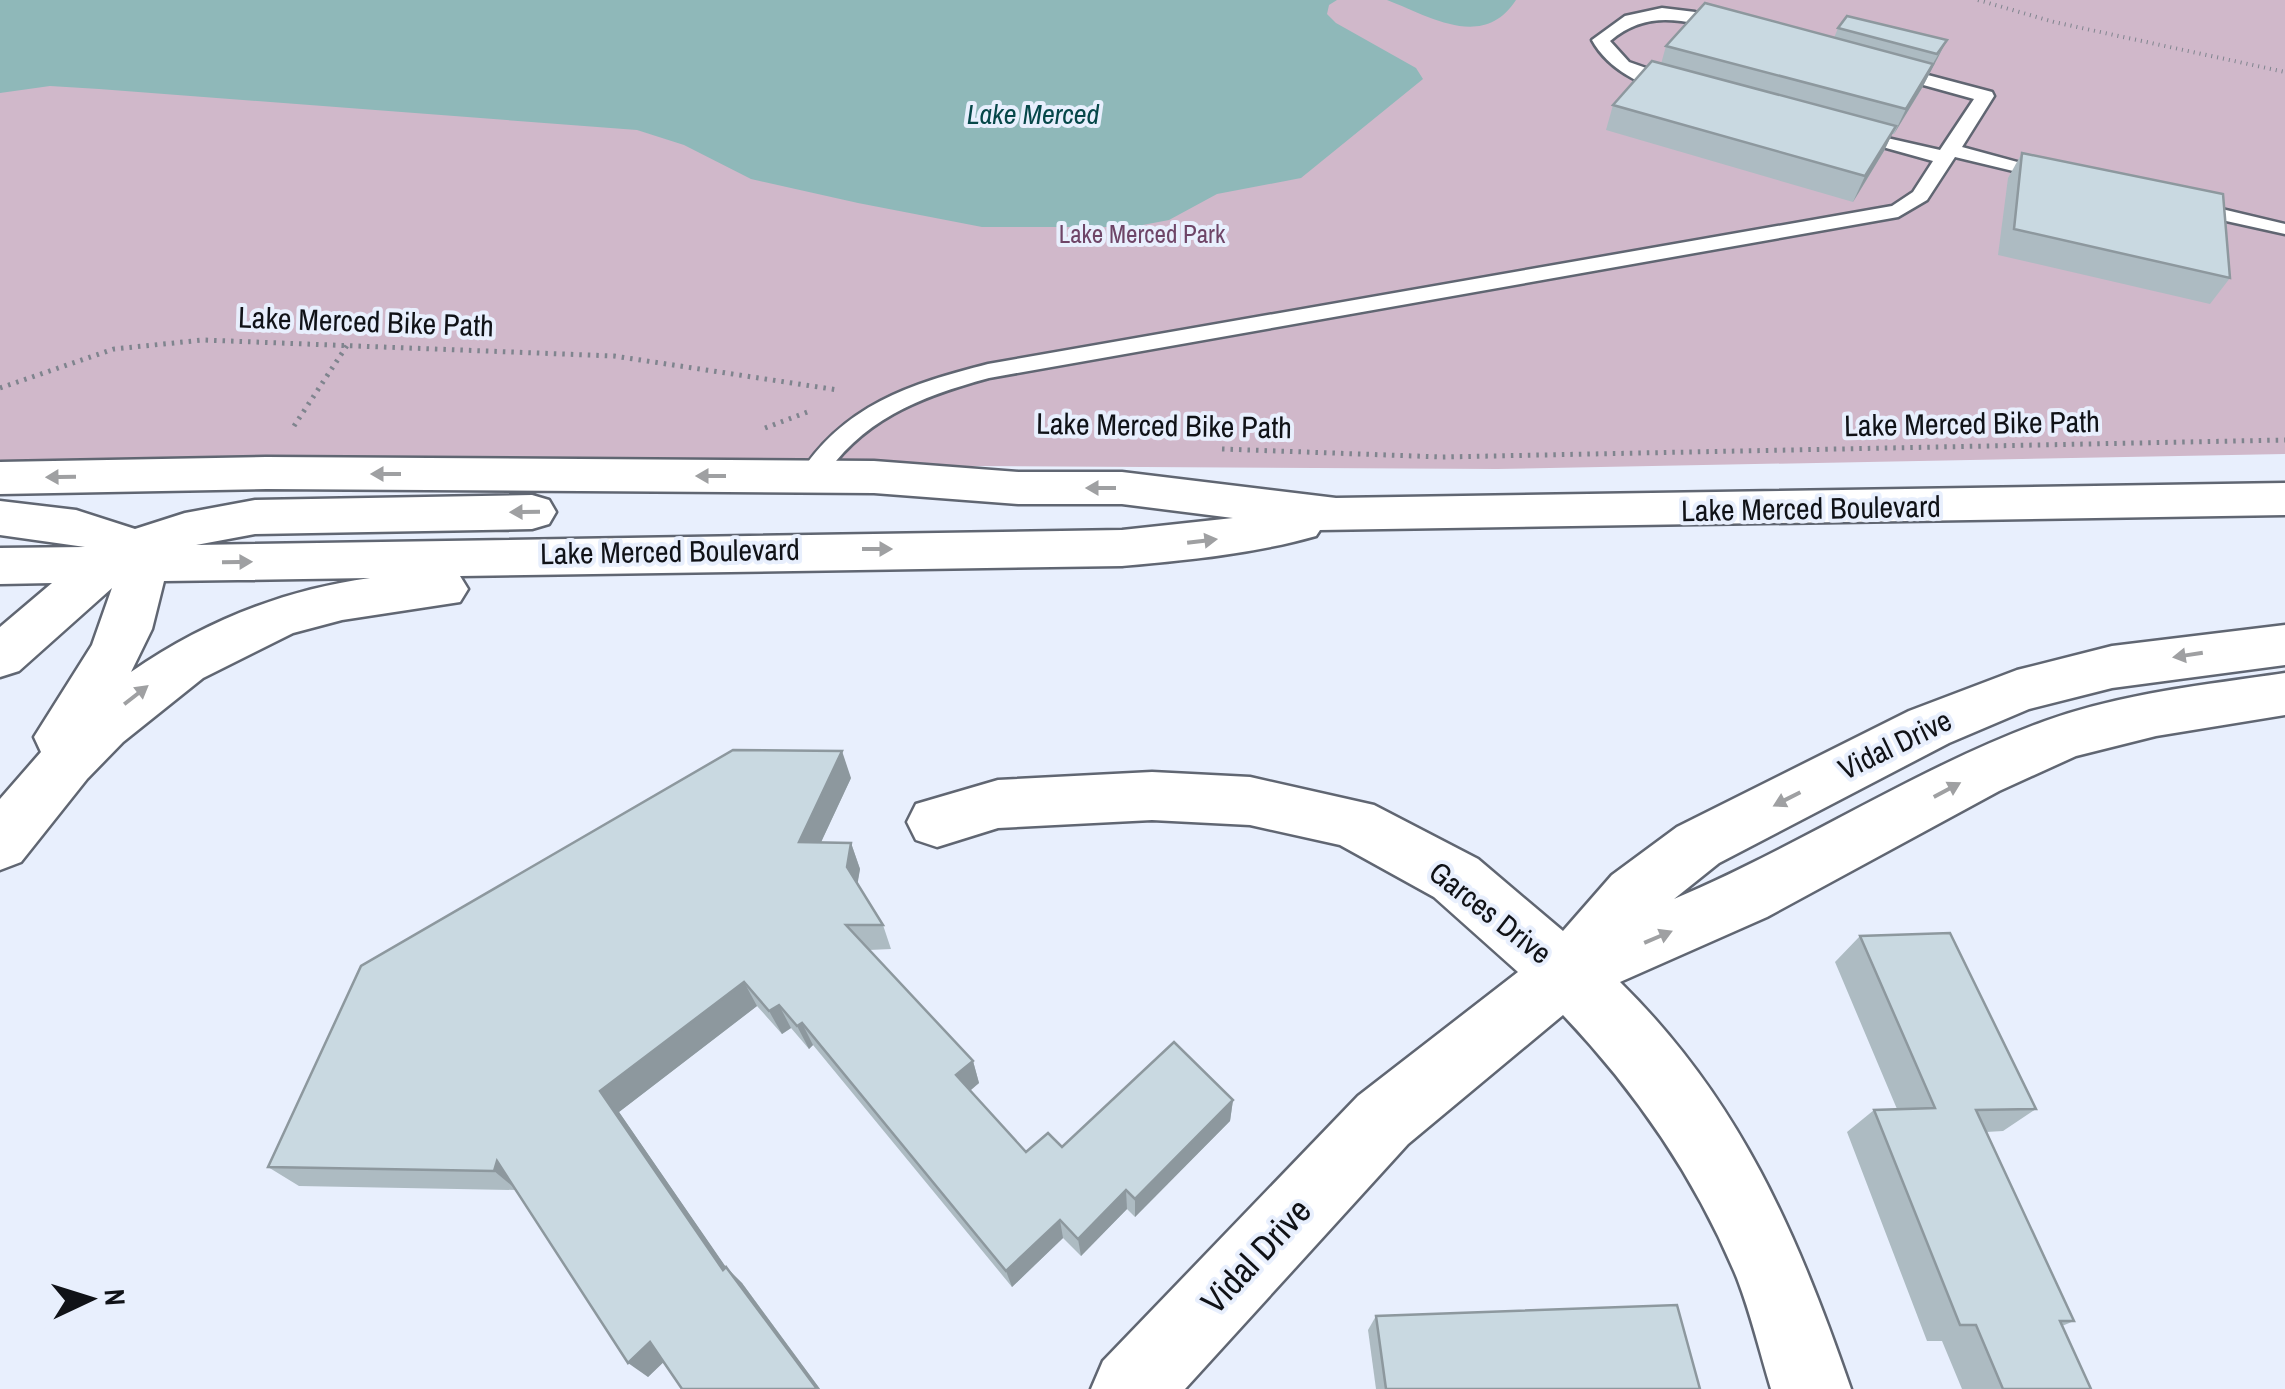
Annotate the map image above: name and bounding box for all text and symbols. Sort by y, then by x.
water label: Lake Merced [967,95,1100,133]
park label: Lake Merced Park [1059,217,1226,251]
street label: Lake Merced Bike Path [238,297,495,345]
street label: Lake Merced Bike Path [1844,401,2100,445]
street label: Lake Merced Bike Path [1036,403,1292,447]
one-way arrow [370,466,402,482]
one-way arrow [695,468,727,484]
one-way arrow [45,469,77,485]
one-way arrow [1084,480,1116,496]
street label: Lake Merced Boulevard [1681,486,1941,530]
one-way arrow [508,504,540,520]
street label: Lake Merced Boulevard [540,529,800,573]
one-way arrow [1186,533,1218,549]
one-way arrow [861,541,893,557]
one-way arrow [222,553,254,569]
one-way arrow [2172,648,2203,663]
one-way arrow [123,685,149,706]
street label: Vidal Drive [1831,700,1958,789]
one-way arrow [1933,782,1962,799]
one-way arrow [1772,790,1801,807]
street label: Garces Drive [1421,852,1560,973]
one-way arrow [1643,929,1672,945]
street label: Vidal Drive [1190,1188,1321,1323]
north arrow [40,1249,140,1349]
text: N [95,1288,134,1307]

